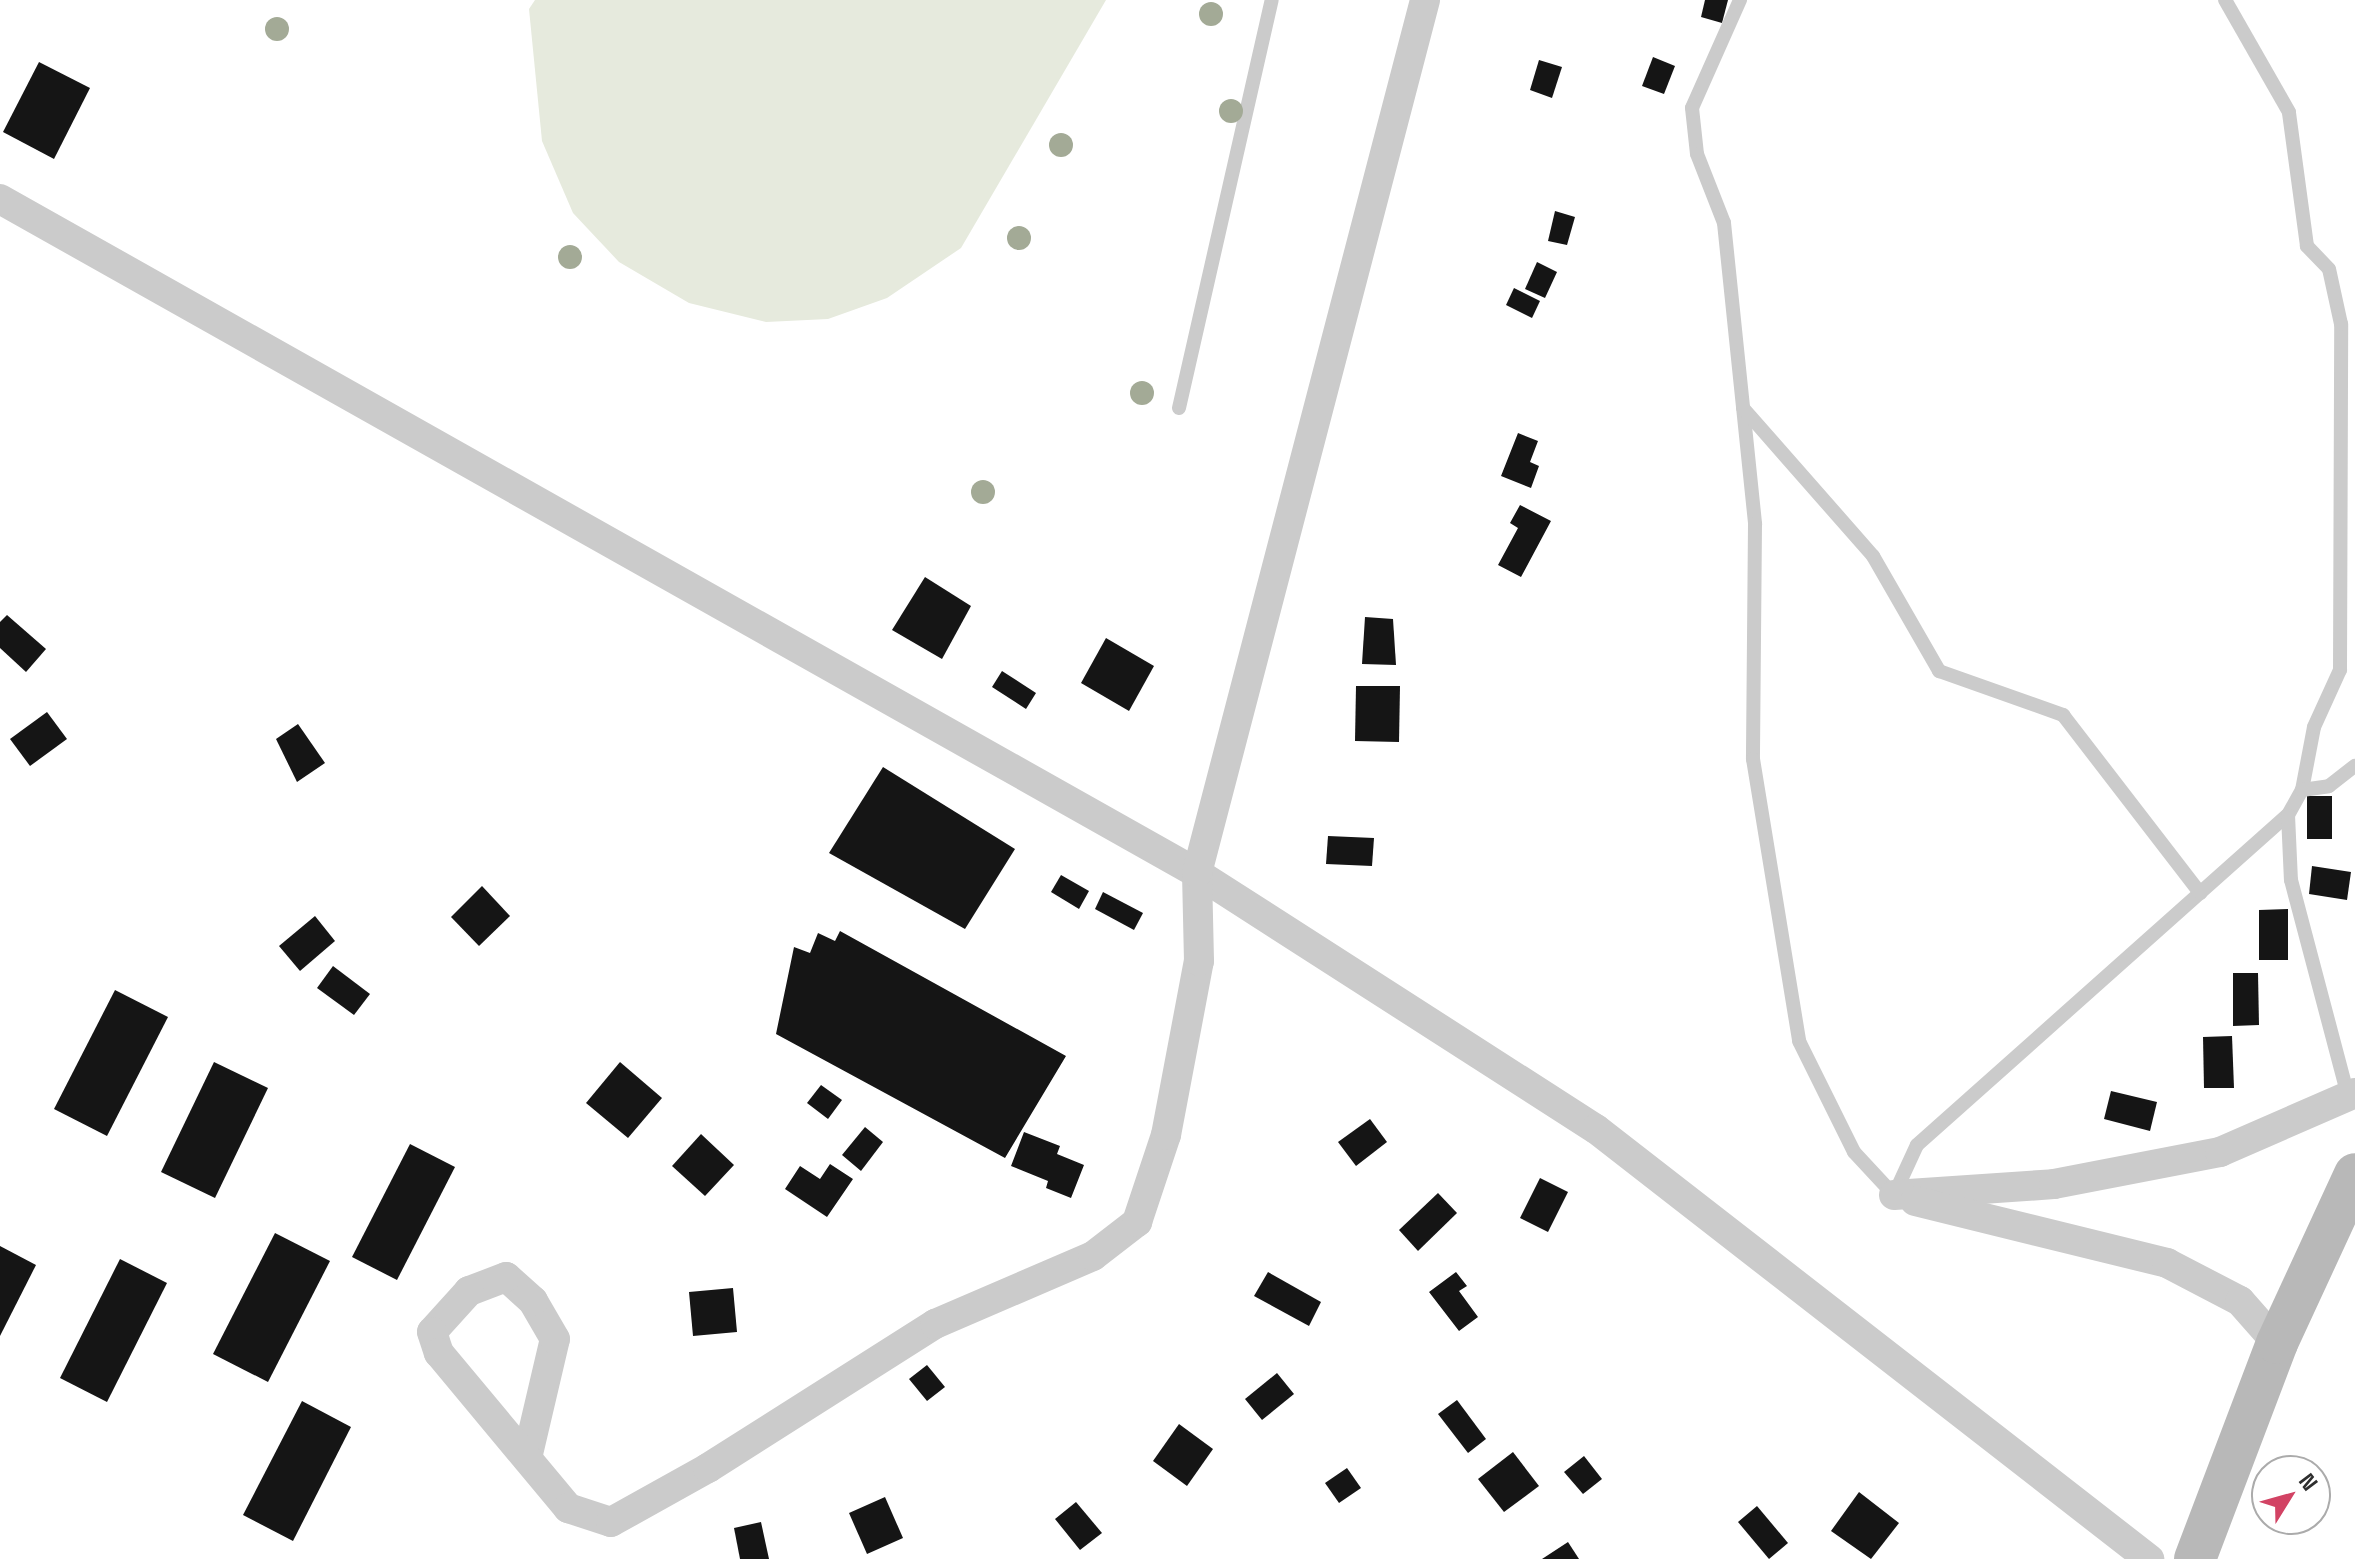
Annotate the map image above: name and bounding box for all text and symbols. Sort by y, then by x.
north arrow [2251,1455,2331,1535]
text: N [2293,1467,2324,1496]

